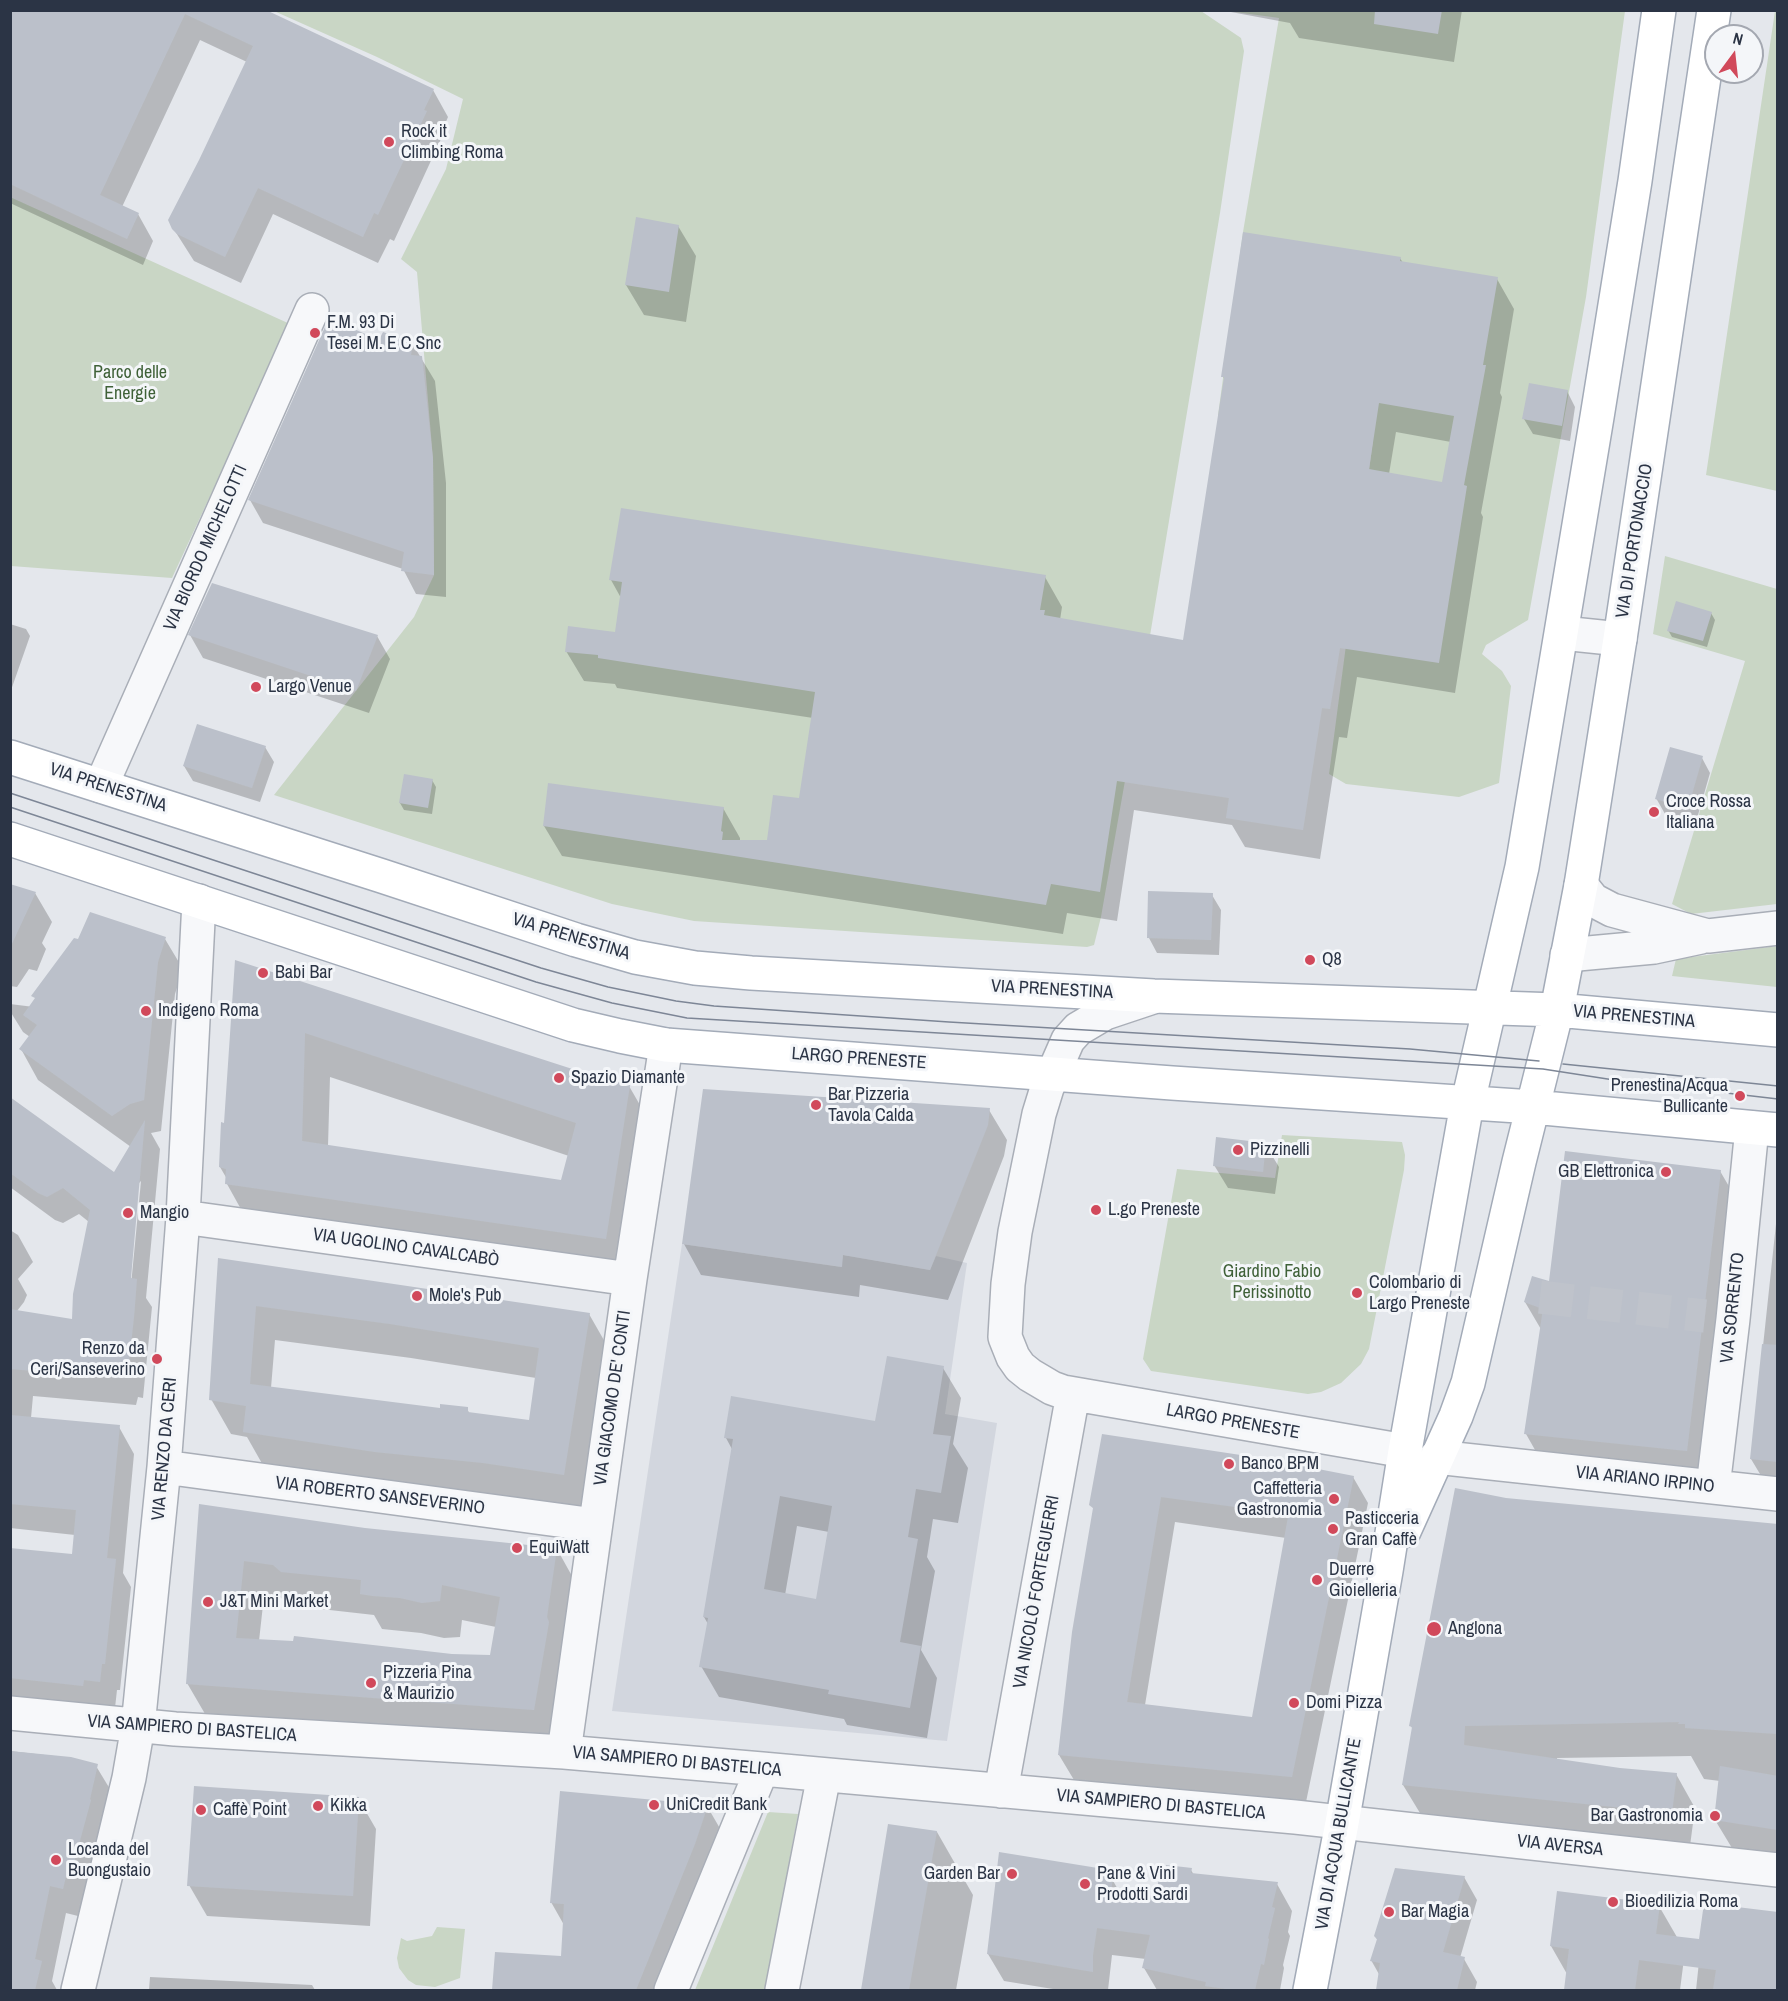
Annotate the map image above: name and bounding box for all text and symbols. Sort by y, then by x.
north arrow [1704,24,1764,84]
text: N [1731,27,1746,50]
place label: Rock it Climbing Roma [401,121,504,164]
marker: Rock it Climbing Roma [382,135,396,149]
place label: F.M. 93 Di Tesei M. E C Snc [327,312,441,354]
marker: F.M. 93 Di Tesei M. E C Snc [308,326,322,340]
park label: Parco delle Energie [93,362,167,404]
street label: VIA BIORDO MICHELOTTI [160,462,252,634]
street label: VIA DI PORTONACCIO [1612,462,1658,620]
place label: Largo Venue [268,676,352,698]
marker: Largo Venue [249,680,263,694]
street label: VIA PRENESTINA [47,759,169,817]
place label: Croce Rossa Italiana [1666,791,1751,834]
marker: Croce Rossa Italiana [1647,805,1661,819]
street label: VIA PRENESTINA [509,909,633,965]
place label: Q8 [1322,949,1342,971]
marker: Q8 [1303,953,1317,967]
place label: Babi Bar [275,962,332,984]
marker: Babi Bar [256,966,270,980]
street label: VIA PRENESTINA [990,976,1114,1004]
place label: Indigeno Roma [158,1000,259,1022]
street label: VIA PRENESTINA [1572,1001,1696,1033]
marker: Indigeno Roma [139,1004,153,1018]
street label: LARGO PRENESTE [791,1044,927,1074]
place label: Spazio Diamante [571,1067,685,1089]
marker: Spazio Diamante [552,1071,566,1085]
place label: Prenestina/Acqua Bullicante [1611,1075,1728,1118]
place label: Bar Pizzeria Tavola Calda [828,1084,914,1126]
marker: Prenestina/Acqua Bullicante [1733,1089,1747,1103]
marker: Bar Pizzeria Tavola Calda [809,1098,823,1112]
place label: Pizzinelli [1250,1139,1310,1161]
marker: Pizzinelli [1231,1143,1245,1157]
place label: GB Elettronica [1558,1161,1654,1183]
marker: GB Elettronica [1659,1165,1673,1179]
place label: L.go Preneste [1108,1199,1200,1221]
place label: Mangio [140,1202,189,1224]
marker: L.go Preneste [1089,1203,1103,1217]
marker: Mangio [121,1206,135,1220]
street label: VIA UGOLINO CAVALCABÒ [311,1224,501,1272]
street label: VIA SORRENTO [1716,1252,1750,1364]
park label: Giardino Fabio Perissinotto [1223,1261,1321,1304]
place label: Colombario di Largo Preneste [1369,1272,1470,1314]
place label: Mole's Pub [429,1285,502,1307]
marker: Colombario di Largo Preneste [1350,1286,1364,1300]
marker: Mole's Pub [410,1289,424,1303]
street label: VIA GIACOMO DE' CONTI [590,1309,636,1487]
place label: Renzo da Ceri/Sanseverino [30,1338,145,1380]
marker: Renzo da Ceri/Sanseverino [150,1352,164,1366]
street label: VIA RENZO DA CERI [148,1377,182,1521]
street label: LARGO PRENESTE [1164,1400,1302,1444]
place label: Banco BPM [1241,1453,1319,1475]
marker: Banco BPM [1222,1457,1236,1471]
street label: VIA ARIANO IRPINO [1575,1462,1715,1498]
street label: VIA ROBERTO SANSEVERINO [274,1472,486,1520]
place label: Caffetteria Gastronomia [1237,1478,1322,1520]
marker: Caffetteria Gastronomia [1327,1492,1341,1506]
street label: VIA NICOLÒ FORTEGUERRI [1009,1494,1065,1690]
place label: Pasticceria Gran Caffè [1345,1508,1419,1550]
marker: Pasticceria Gran Caffè [1326,1522,1340,1536]
place label: EquiWatt [529,1537,589,1559]
marker: EquiWatt [510,1541,524,1555]
place label: Duerre Gioielleria [1329,1559,1397,1602]
marker: Duerre Gioielleria [1310,1573,1324,1587]
place label: J&T Mini Market [220,1591,328,1613]
marker: J&T Mini Market [201,1595,215,1609]
place label: Anglona [1448,1618,1502,1640]
marker: Anglona [1425,1620,1443,1638]
place label: Pizzeria Pina & Maurizio [383,1662,472,1704]
marker: Pizzeria Pina & Maurizio [364,1676,378,1690]
place label: Domi Pizza [1306,1692,1382,1714]
marker: Domi Pizza [1287,1696,1301,1710]
street label: VIA SAMPIERO DI BASTELICA [86,1711,298,1747]
street label: VIA DI ACQUA BULLICANTE [1311,1736,1367,1932]
street label: VIA SAMPIERO DI BASTELICA [571,1742,783,1782]
street label: VIA SAMPIERO DI BASTELICA [1055,1785,1267,1825]
place label: UniCredit Bank [666,1794,767,1816]
place label: Kikka [330,1795,367,1817]
marker: UniCredit Bank [647,1798,661,1812]
place label: Caffè Point [213,1799,287,1821]
marker: Kikka [311,1799,325,1813]
marker: Caffè Point [194,1803,208,1817]
place label: Bar Gastronomia [1591,1805,1703,1827]
marker: Bar Gastronomia [1708,1809,1722,1823]
street label: VIA AVERSA [1516,1831,1604,1861]
place label: Locanda del Buongustaio [68,1839,151,1882]
marker: Locanda del Buongustaio [49,1853,63,1867]
place label: Garden Bar [924,1863,1000,1885]
place label: Pane & Vini Prodotti Sardi [1097,1863,1188,1906]
marker: Garden Bar [1005,1867,1019,1881]
marker: Pane & Vini Prodotti Sardi [1078,1877,1092,1891]
place label: Bioedilizia Roma [1625,1891,1738,1913]
marker: Bioedilizia Roma [1606,1895,1620,1909]
place label: Bar Magia [1401,1901,1469,1923]
marker: Bar Magia [1382,1905,1396,1919]

